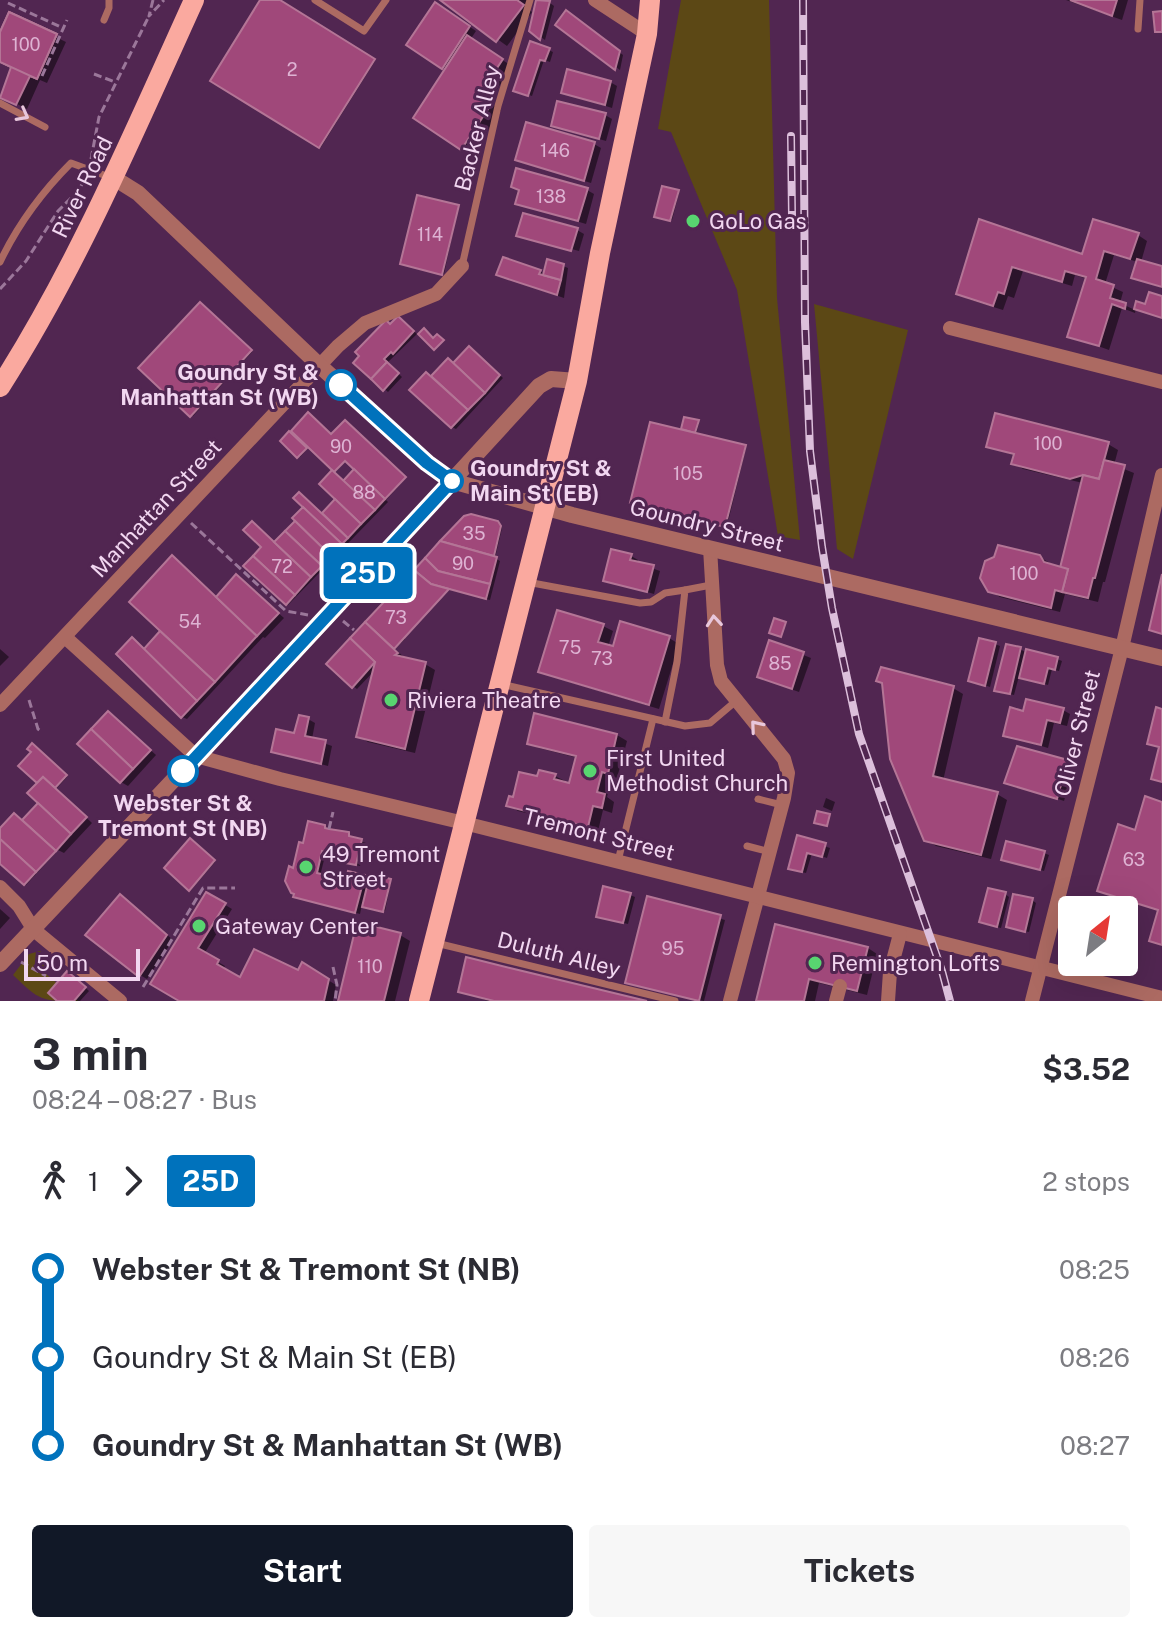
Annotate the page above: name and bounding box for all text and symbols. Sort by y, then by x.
house number: 100 [11,34,41,55]
house number: 2 [287,59,297,80]
street label: Backer Alley [449,62,505,194]
one-way arrow [14,106,29,121]
street label: River Road [46,132,118,242]
house number: 146 [540,140,570,161]
house number: 138 [536,186,566,207]
place label: GoLo Gas [709,208,807,234]
marker: GoLo Gas [684,212,702,230]
house number: 114 [417,224,443,245]
place label: Goundry St & Manhattan St (WB) [120,359,319,410]
marker: Goundry St & Manhattan St (WB) [326,370,356,400]
house number: 100 [1033,433,1063,454]
street label: Manhattan Street [85,434,227,582]
house number: 90 [330,436,352,457]
place label: Goundry St & Main St (EB) [470,455,612,506]
house number: 105 [673,463,703,484]
marker: Goundry St & Main St (EB) [441,470,463,492]
house number: 88 [352,482,376,503]
street label: Goundry Street [627,493,787,557]
house number: 35 [463,523,485,544]
line badge: 25D [322,547,414,599]
house number: 90 [452,553,474,574]
house number: 72 [271,556,293,577]
text: 25D [340,556,396,589]
house number: 100 [1009,563,1039,584]
house number: 73 [385,607,407,628]
house number: 54 [179,611,201,632]
one-way arrow [706,615,723,628]
house number: 75 [559,637,581,658]
house number: 73 [591,648,613,669]
house number: 85 [768,653,792,674]
street label: Oliver Street [1049,667,1105,799]
place label: Riviera Theatre [407,687,561,713]
marker: Riviera Theatre [382,691,400,709]
one-way arrow [751,720,766,735]
place label: First United Methodist Church [606,745,788,796]
marker: Webster St & Tremont St (NB) [168,756,198,786]
marker: First United Methodist Church [581,762,599,780]
place label: Webster St & Tremont St (NB) [98,790,268,841]
street label: Tremont Street [521,803,677,865]
place label: 49 Tremont Street [322,841,440,892]
house number: 63 [1123,849,1145,870]
marker: 49 Tremont Street [297,858,315,876]
north arrow [1058,896,1138,976]
map controls [1058,896,1138,976]
place label: Gateway Center [215,913,378,939]
marker: Gateway Center [190,917,208,935]
street label: Duluth Alley [495,926,623,982]
house number: 95 [662,938,684,959]
scale bar [24,945,140,981]
text: 50 m [36,950,88,976]
place label: Remington Lofts [831,950,1000,976]
marker: Remington Lofts [806,954,824,972]
house number: 110 [357,956,383,977]
text: 3 min [32,1028,149,1080]
text: $3.52 [1042,1051,1130,1087]
text: 08:24 – 08:27 · Bus [32,1084,257,1115]
icon: walk [32,1159,76,1203]
icon: forward [111,1159,155,1203]
text: 25D [183,1164,239,1197]
text: 1 [88,1166,99,1197]
text: 2 stops [1042,1166,1130,1197]
text: Webster St & Tremont St (NB) [92,1251,521,1287]
text: 08:25 [1059,1254,1130,1285]
text: Goundry St & Main St (EB) [92,1339,457,1375]
text: 08:26 [1059,1342,1130,1373]
text: Goundry St & Manhattan St (WB) [92,1427,563,1463]
text: 08:27 [1060,1430,1130,1461]
button: Start [32,1525,573,1617]
button: Tickets [589,1525,1130,1617]

